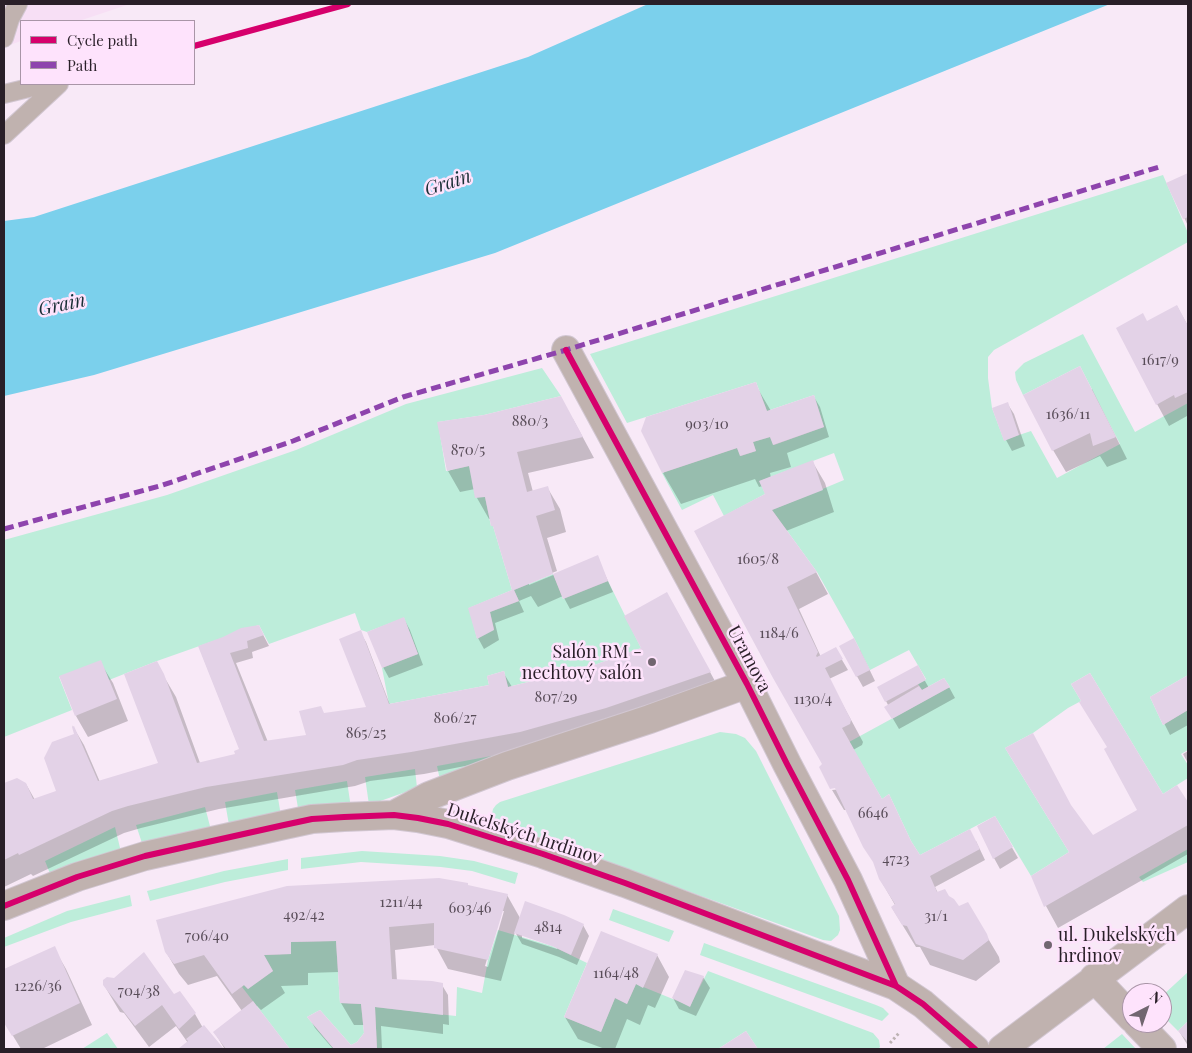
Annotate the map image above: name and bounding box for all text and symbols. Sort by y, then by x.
legend [20,20,195,85]
text: Cycle path [67,30,138,50]
text: Path [67,55,97,75]
water label: Grain [422,165,474,201]
water label: Grain [36,289,88,321]
house number: 1617/9 [1141,351,1179,369]
house number: 1636/11 [1046,405,1090,423]
house number: 880/3 [512,412,548,430]
house number: 903/10 [685,415,729,433]
house number: 870/5 [451,441,485,459]
house number: 1605/8 [737,550,779,568]
street label: Uramova [722,622,776,696]
house number: 1184/6 [759,624,799,642]
place label: Salón RM - nechtový salón [522,641,642,684]
marker: Salón RM - nechtový salón [646,656,658,668]
house number: 807/29 [535,688,577,706]
house number: 1130/4 [794,690,832,708]
house number: 806/27 [433,709,477,727]
house number: 865/25 [346,724,386,742]
street label: Dukelských hrdinov [444,799,604,869]
house number: 6646 [858,804,888,822]
house number: 4723 [882,850,910,868]
house number: 1211/44 [379,893,423,911]
house number: 603/46 [448,899,492,917]
house number: 492/42 [283,906,325,924]
house number: 31/1 [924,907,948,925]
house number: 4814 [534,918,562,936]
place label: ul. Dukelských hrdinov [1058,924,1176,966]
house number: 706/40 [185,927,229,945]
marker: ul. Dukelských hrdinov [1042,939,1054,951]
house number: 1164/48 [593,964,639,982]
house number: 1226/36 [14,977,62,995]
house number: 704/38 [118,982,160,1000]
north arrow [1122,983,1172,1033]
text: N [1146,987,1167,1008]

